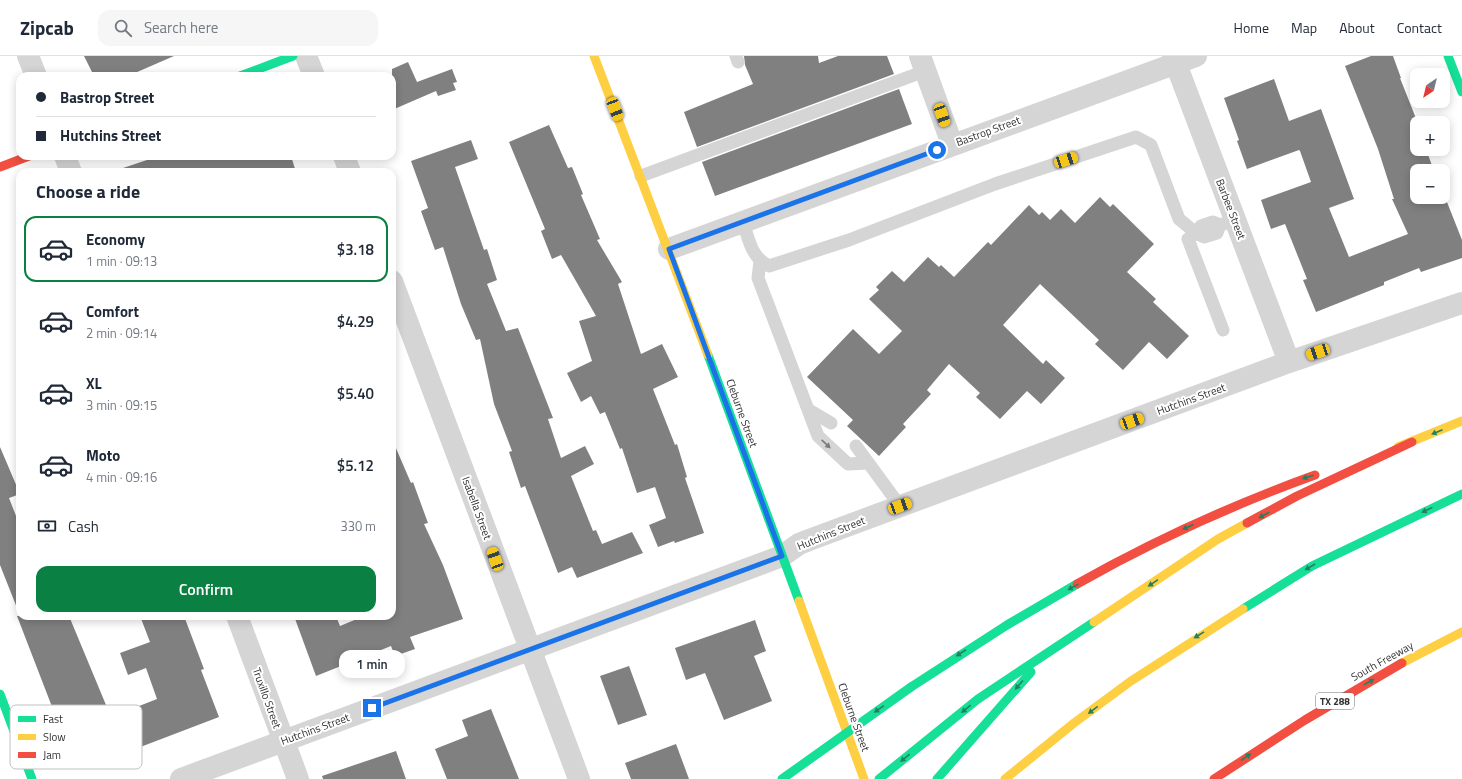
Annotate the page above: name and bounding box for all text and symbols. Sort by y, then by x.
search box [98,10,378,46]
text: Zipcab [20,13,74,42]
text: Search here [144,16,218,39]
icon: search [112,17,134,39]
text: Home [1234,17,1269,38]
text: Map [1291,17,1317,38]
text: About [1339,17,1375,38]
text: Contact [1397,17,1442,38]
north arrow [1410,68,1450,108]
map controls [1410,68,1450,204]
text: Bastrop Street [60,86,154,109]
car [605,96,625,122]
car [932,102,952,128]
street label: Bastrop Street [954,112,1023,150]
button: + [1410,116,1450,156]
text: Hutchins Street [60,124,161,147]
route start [928,141,946,159]
car [1053,151,1079,169]
button: − [1410,164,1450,204]
street label: Barbee Street [1212,176,1250,242]
text: Choose a ride [36,178,140,205]
text: Economy [86,228,145,251]
icon: car [38,231,74,267]
text: $3.18 [337,238,374,261]
text: 1 min · 09:13 [86,251,157,271]
text: Comfort [86,300,139,323]
icon: car [38,303,74,339]
text: $4.29 [337,310,374,333]
text: 2 min · 09:14 [86,323,157,343]
car [1305,342,1331,362]
text: XL [86,372,102,395]
icon: car [38,375,74,411]
street label: Cleburne Street [722,377,762,450]
street label: Hutchins Street [1154,379,1228,419]
text: $5.40 [337,382,374,405]
text: 3 min · 09:15 [86,395,157,415]
car [1119,411,1145,431]
one-way arrow [1430,429,1442,435]
one-way arrow [821,439,831,448]
text: Moto [86,444,120,467]
icon: car [38,447,74,483]
text: $5.12 [337,454,374,477]
text: 4 min · 09:16 [86,467,157,487]
street label: Isabella Street [458,474,496,542]
one-way arrow [1302,475,1314,481]
car [887,496,913,516]
one-way arrow [1421,507,1432,513]
street label: Hutchins Street [795,512,868,554]
one-way arrow [1258,512,1269,518]
icon: cash [36,515,58,537]
text: Cash [68,515,99,538]
text: 330 m [340,516,376,536]
one-way arrow [1182,524,1194,530]
car [485,546,505,572]
one-way arrow [1304,564,1316,571]
button: Confirm [36,566,376,612]
one-way arrow [1148,579,1158,587]
one-way arrow [1067,584,1079,591]
one-way arrow [1193,632,1205,639]
street label: South Freeway [1348,637,1417,685]
callout: 1 min [339,650,405,678]
one-way arrow [956,650,967,657]
text: 1 min [356,654,388,674]
street label: Truxillo Street [249,665,285,731]
one-way arrow [1363,678,1375,685]
one-way arrow [1015,680,1024,691]
street label: Cleburne Street [834,681,874,754]
road number: TX 288 [1316,693,1354,709]
route end [363,699,381,717]
one-way arrow [961,704,971,713]
legend [10,705,142,769]
one-way arrow [874,705,885,713]
one-way arrow [1087,705,1098,714]
street label: Hutchins Street [278,709,352,749]
text: Fast [43,711,63,727]
text: Slow [43,729,66,745]
text: Jam [43,747,61,763]
one-way arrow [900,753,911,762]
one-way arrow [1241,753,1251,761]

